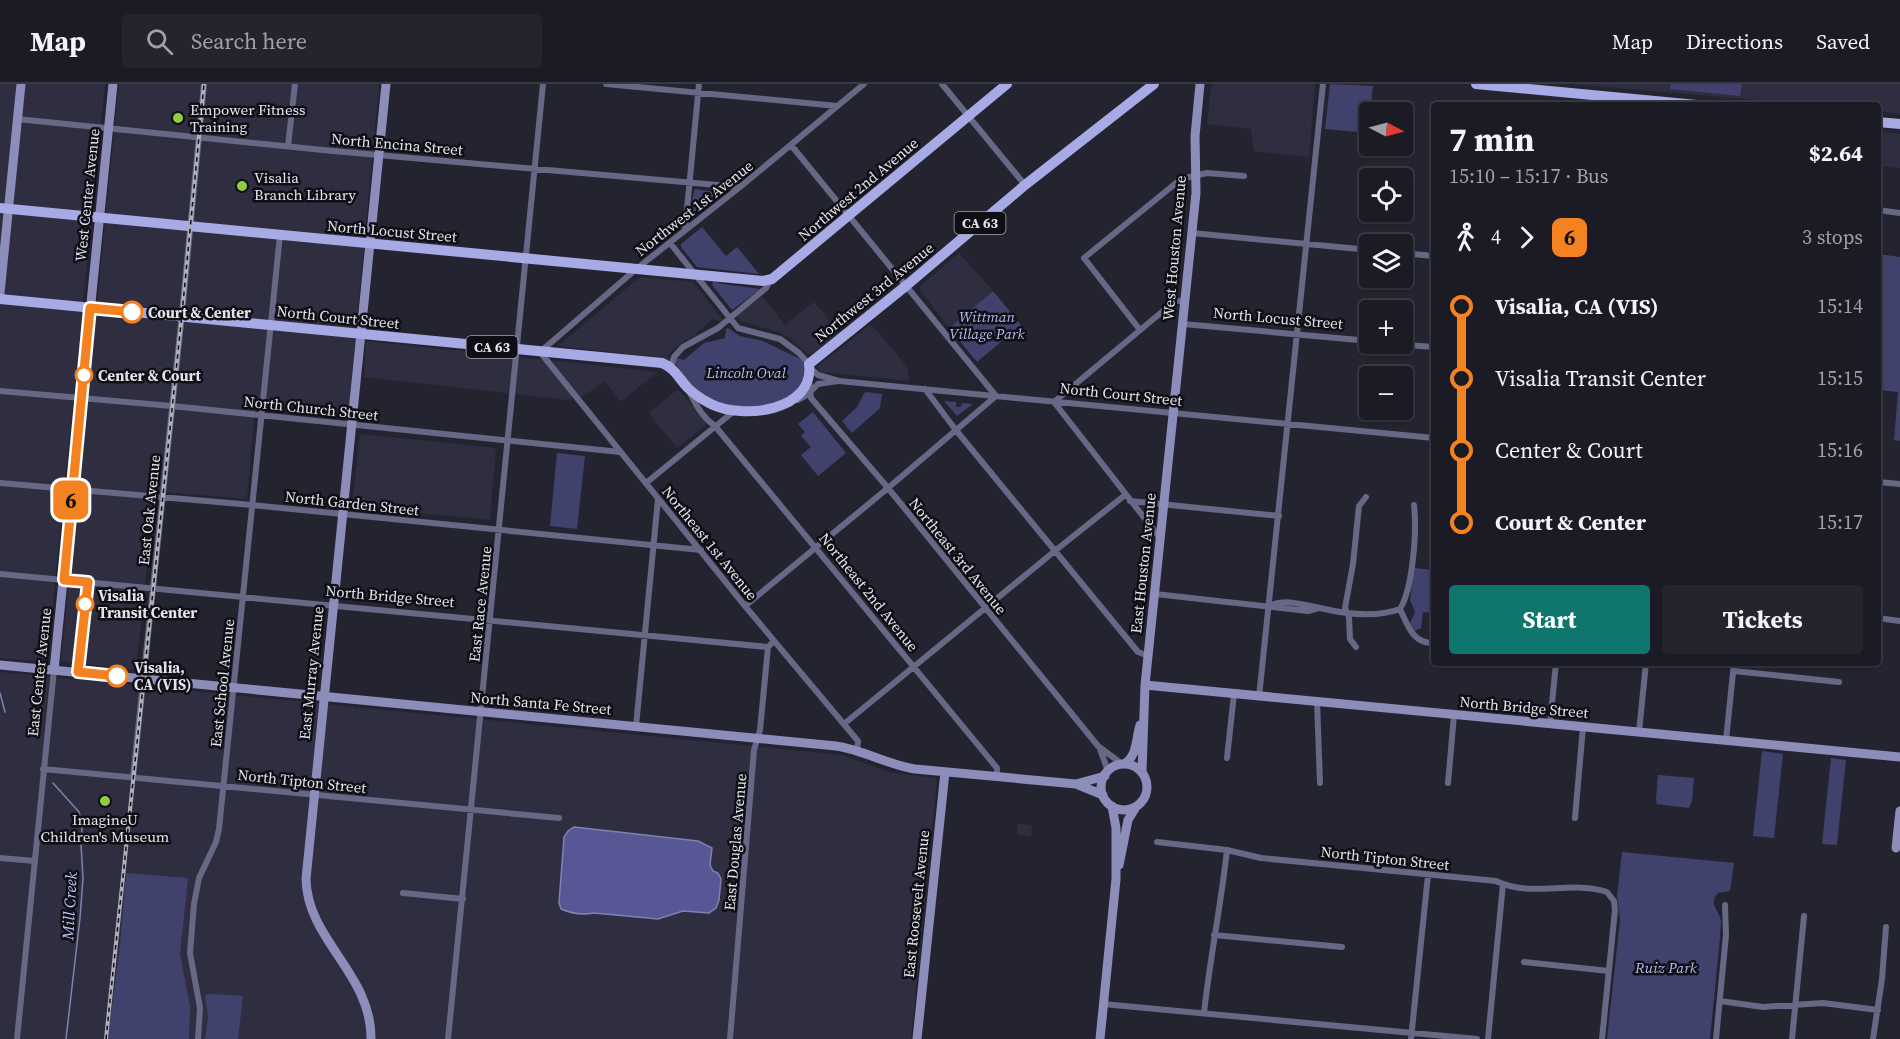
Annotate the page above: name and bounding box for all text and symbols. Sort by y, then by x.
search box [122,14,542,68]
text: Map [30,22,86,60]
icon: search [143,25,176,58]
text: Search here [191,26,307,56]
text: Map [1612,27,1653,56]
text: Directions [1686,27,1783,56]
text: Saved [1816,27,1870,56]
place label: Empower Fitness Training [190,99,306,137]
north arrow [1359,102,1413,156]
map controls [1359,102,1413,420]
marker: Empower Fitness Training [171,111,185,125]
text: 7 min [1449,117,1535,162]
street label: West Center Avenue [70,127,104,263]
street label: North Encina Street [330,128,464,160]
street label: Northwest 2nd Avenue [794,132,923,245]
text: $2.64 [1809,138,1863,168]
street label: Northwest 1st Avenue [631,155,758,261]
text: 15:10 – 15:17 · Bus [1449,162,1608,190]
place label: Visalia Branch Library [254,167,356,205]
button: locate [1359,168,1413,222]
street label: West Houston Avenue [1157,174,1191,321]
marker: Visalia Branch Library [235,179,249,193]
road number: CA 63 [954,212,1006,234]
street label: North Locust Street [326,215,458,247]
icon: walk [1449,221,1482,254]
icon: forward [1510,221,1543,254]
text: 4 [1491,223,1501,251]
text: 6 [1564,223,1575,252]
text: 3 stops [1802,223,1863,251]
button: layers [1359,234,1413,288]
street label: Northwest 3rd Avenue [810,237,938,347]
text: Visalia, CA (VIS) [1495,291,1659,321]
text: 15:14 [1817,292,1863,320]
street label: North Court Street [276,300,400,334]
button: + [1359,300,1413,354]
marker: Court & Center [121,301,143,323]
place label: Court & Center [148,302,251,323]
street label: North Locust Street [1212,302,1344,334]
park label: Wittman Village Park [949,306,1026,344]
road number: CA 63 [466,336,518,358]
park label: Lincoln Oval [705,362,787,383]
text: Visalia Transit Center [1495,363,1706,393]
text: 15:15 [1817,364,1863,392]
place label: Center & Court [98,365,202,386]
marker: Center & Court [75,366,93,384]
button: − [1359,366,1413,420]
street label: North Court Street [1059,377,1183,411]
street label: North Church Street [243,391,379,426]
text: Center & Court [1495,435,1643,465]
text: 15:16 [1817,436,1863,464]
street label: East Oak Avenue [133,453,165,566]
line badge: 6 [52,480,91,520]
street label: Northeast 1st Avenue [657,482,763,605]
text: 6 [65,486,77,515]
street label: North Garden Street [284,486,420,520]
street label: East Houston Avenue [1125,491,1161,634]
street label: Northeast 3rd Avenue [904,493,1012,619]
text: Court & Center [1495,507,1646,537]
text: 15:17 [1817,508,1863,536]
street label: Northeast 2nd Avenue [814,528,924,656]
street label: East Race Avenue [463,545,497,663]
street label: North Bridge Street [325,580,455,612]
place label: Visalia Transit Center [98,585,197,623]
button: Start [1449,585,1650,654]
button: Tickets [1662,585,1863,654]
marker: Visalia Transit Center [76,595,94,613]
street label: East Murray Avenue [294,605,328,741]
street label: East Center Avenue [22,606,56,737]
street label: East School Avenue [205,617,239,748]
place label: Visalia, CA (VIS) [134,657,191,695]
marker: Visalia, CA (VIS) [106,665,128,687]
street label: North Santa Fe Street [470,686,612,720]
street label: North Bridge Street [1459,691,1589,723]
street label: North Tipton Street [237,764,367,798]
street label: East Douglas Avenue [719,772,751,912]
marker: ImagineU Children's Museum [98,794,112,808]
place label: ImagineU Children's Museum [41,809,170,847]
street label: East Roosevelt Avenue [898,829,934,979]
street label: North Tipton Street [1320,841,1450,875]
water label: Mill Creek [56,871,82,942]
park label: Ruiz Park [1634,957,1698,978]

